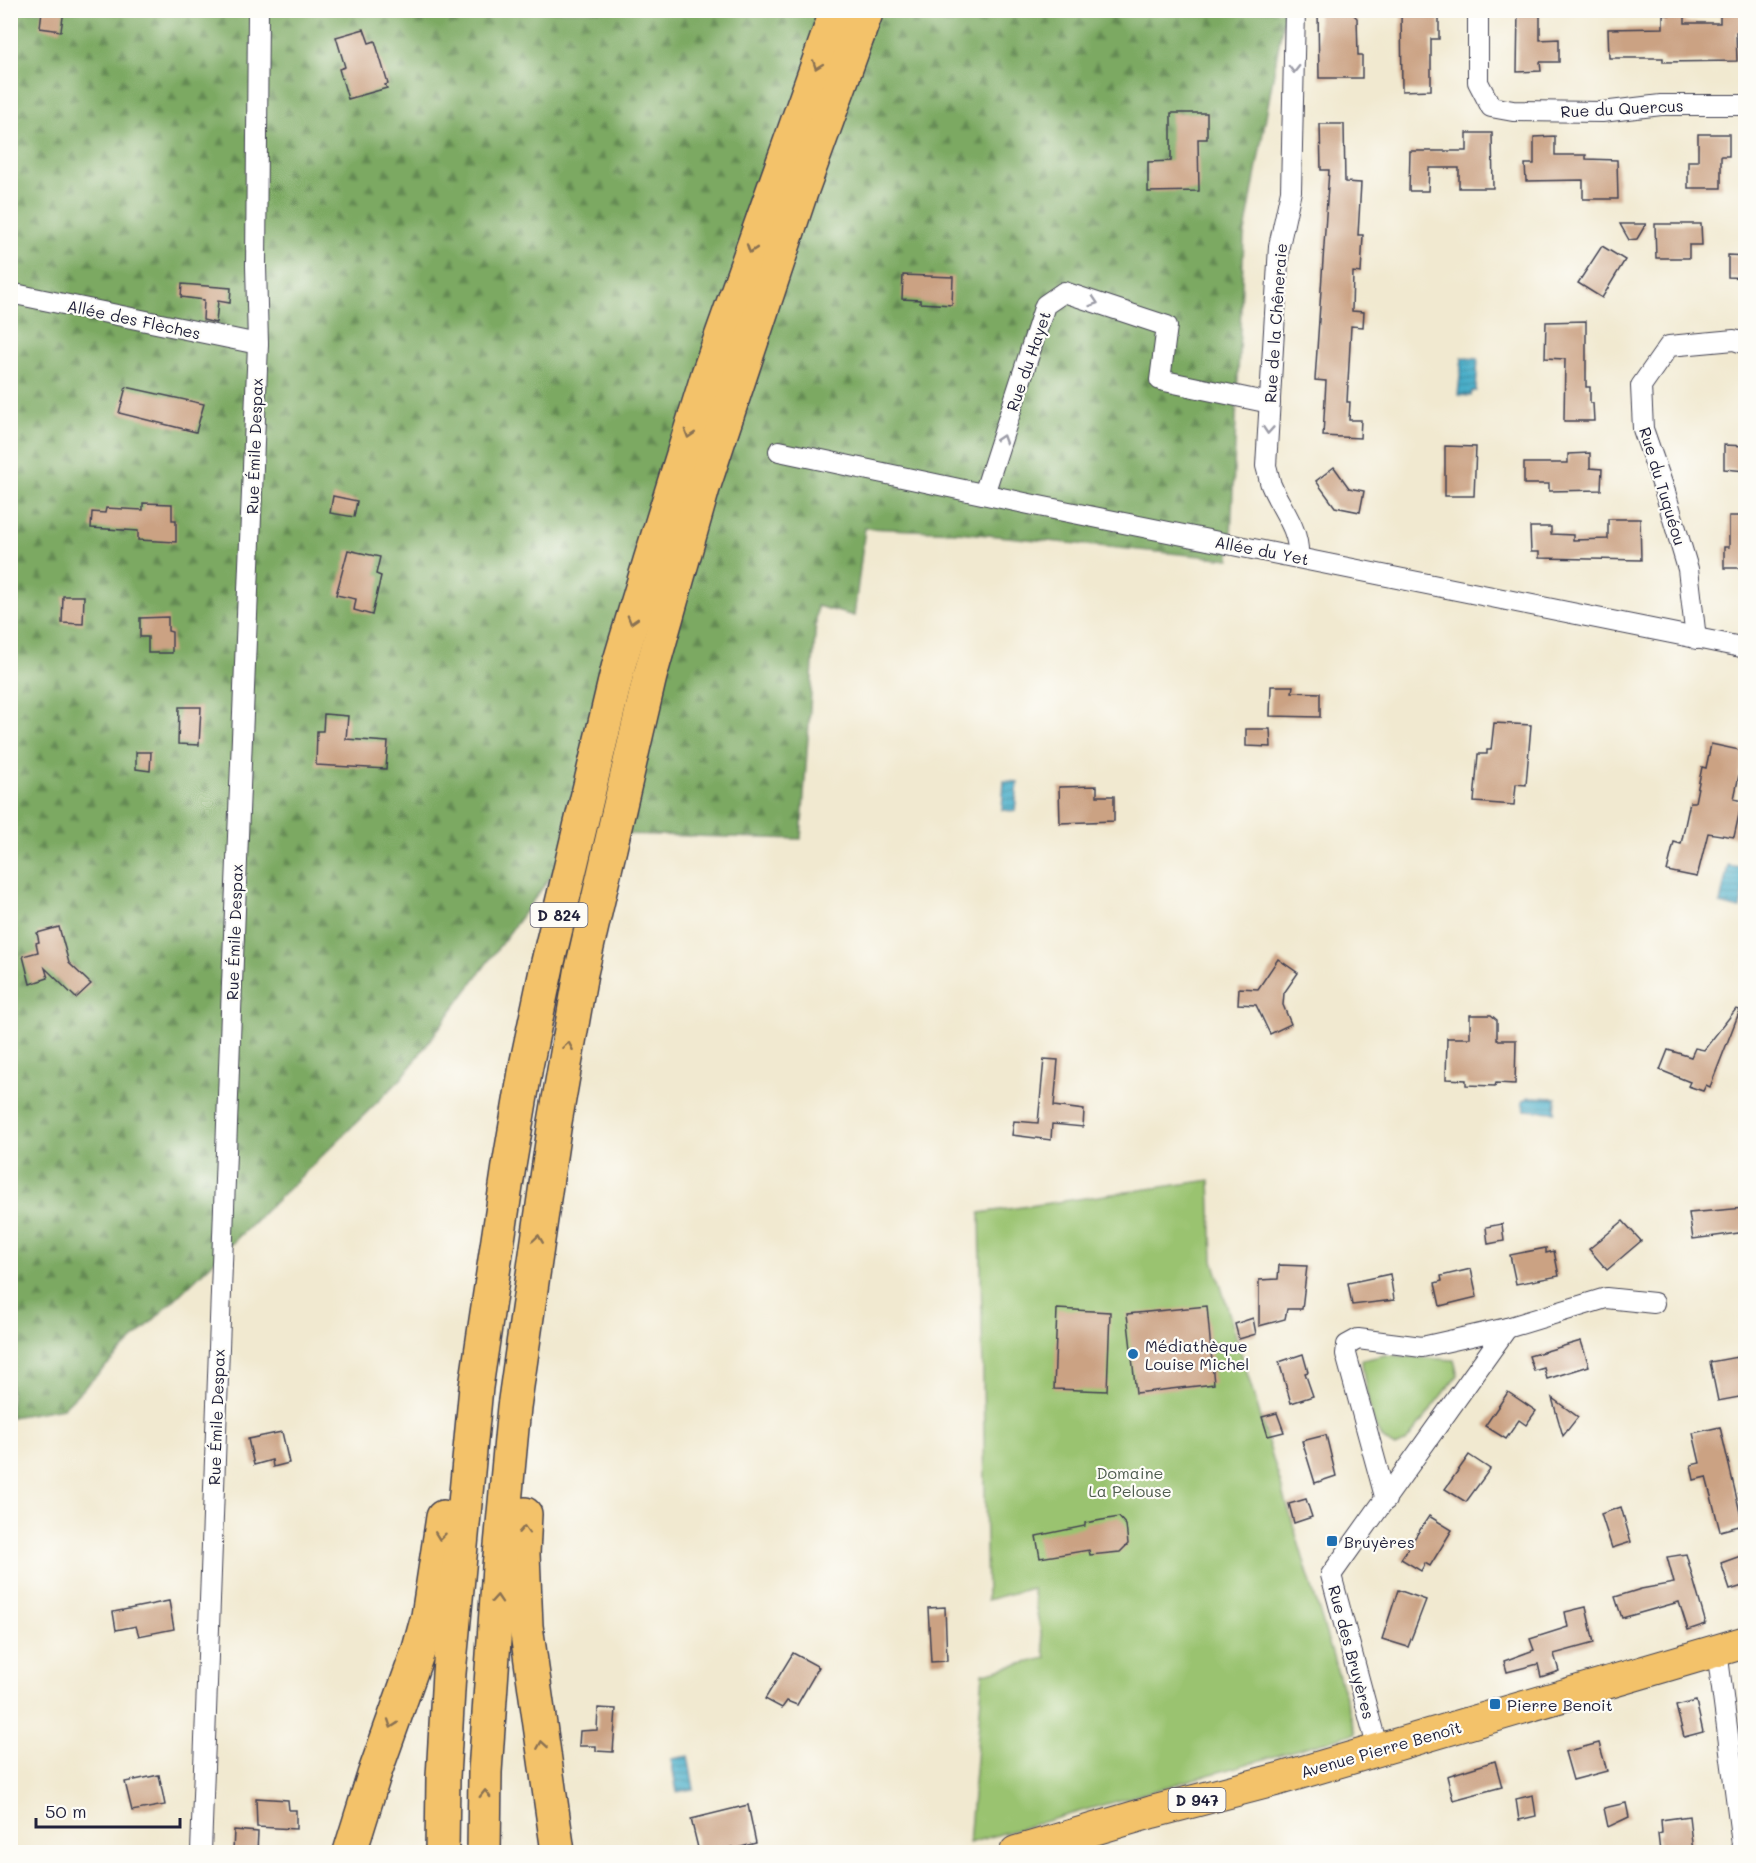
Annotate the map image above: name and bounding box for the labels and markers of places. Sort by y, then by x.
place label: Médiathèque Louise Michel [1145,1335,1249,1374]
marker: Médiathèque Louise Michel [1126,1347,1140,1361]
place label: Bruyères [1344,1531,1415,1552]
marker: Bruyères [1325,1534,1339,1548]
place label: Pierre Benoit [1507,1694,1613,1715]
marker: Pierre Benoit [1488,1697,1502,1711]

